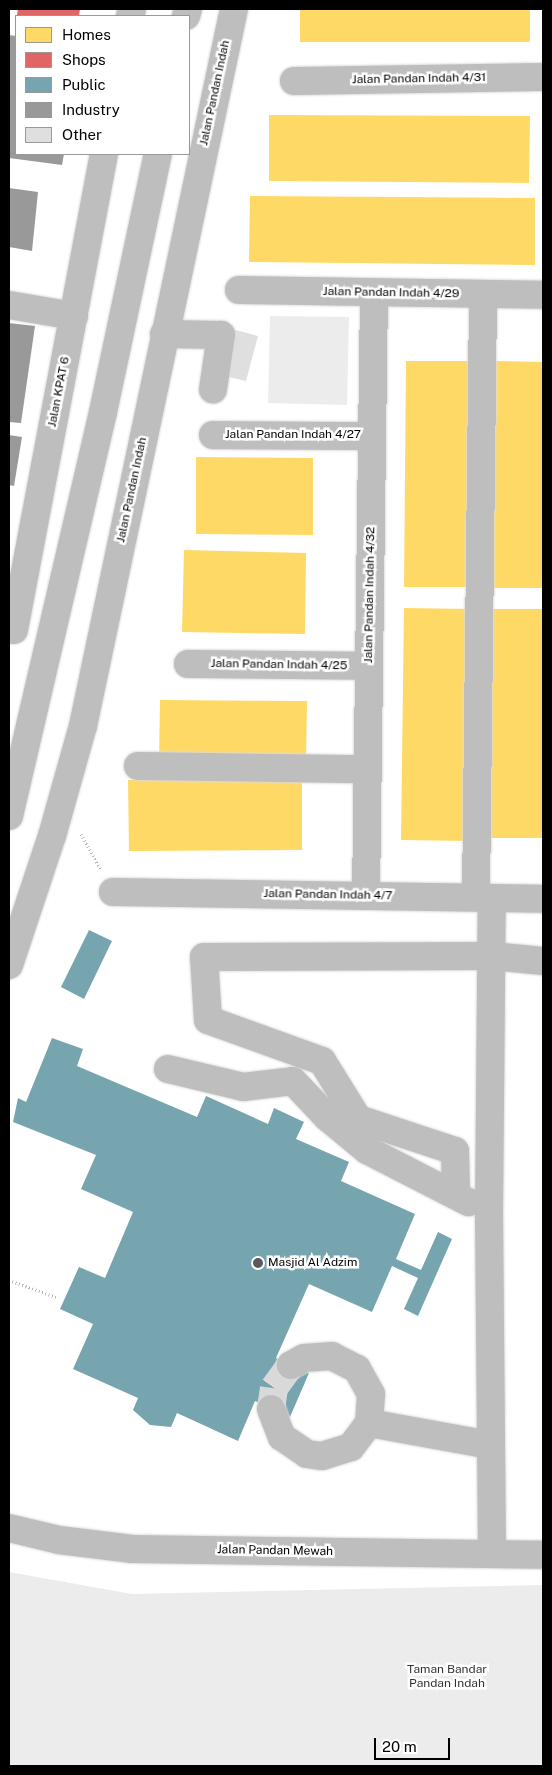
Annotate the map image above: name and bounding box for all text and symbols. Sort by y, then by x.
legend [15,15,190,155]
text: Homes [62,26,111,43]
street label: Jalan Pandan Indah [197,39,233,147]
text: Shops [62,51,106,68]
street label: Jalan Pandan Indah 4/31 [352,71,486,87]
text: Public [62,76,106,93]
text: Industry [62,101,120,118]
text: Other [62,126,102,143]
street label: Jalan Pandan Indah 4/29 [323,285,459,301]
street label: Jalan KPAT 6 [45,356,73,428]
street label: Jalan Pandan Indah 4/27 [225,428,361,442]
street label: Jalan Pandan Indah [114,436,150,544]
street label: Jalan Pandan Indah 4/32 [362,527,378,663]
street label: Jalan Pandan Indah 4/25 [211,657,347,673]
street label: Jalan Pandan Indah 4/7 [263,887,393,903]
place label: Masjid Al Adzim [268,1256,357,1270]
marker: Masjid Al Adzim [252,1257,264,1269]
street label: Jalan Pandan Mewah [217,1543,333,1559]
park label: Taman Bandar Pandan Indah [407,1663,487,1691]
scale bar [377,1728,453,1760]
text: 20 m [382,1738,417,1755]

